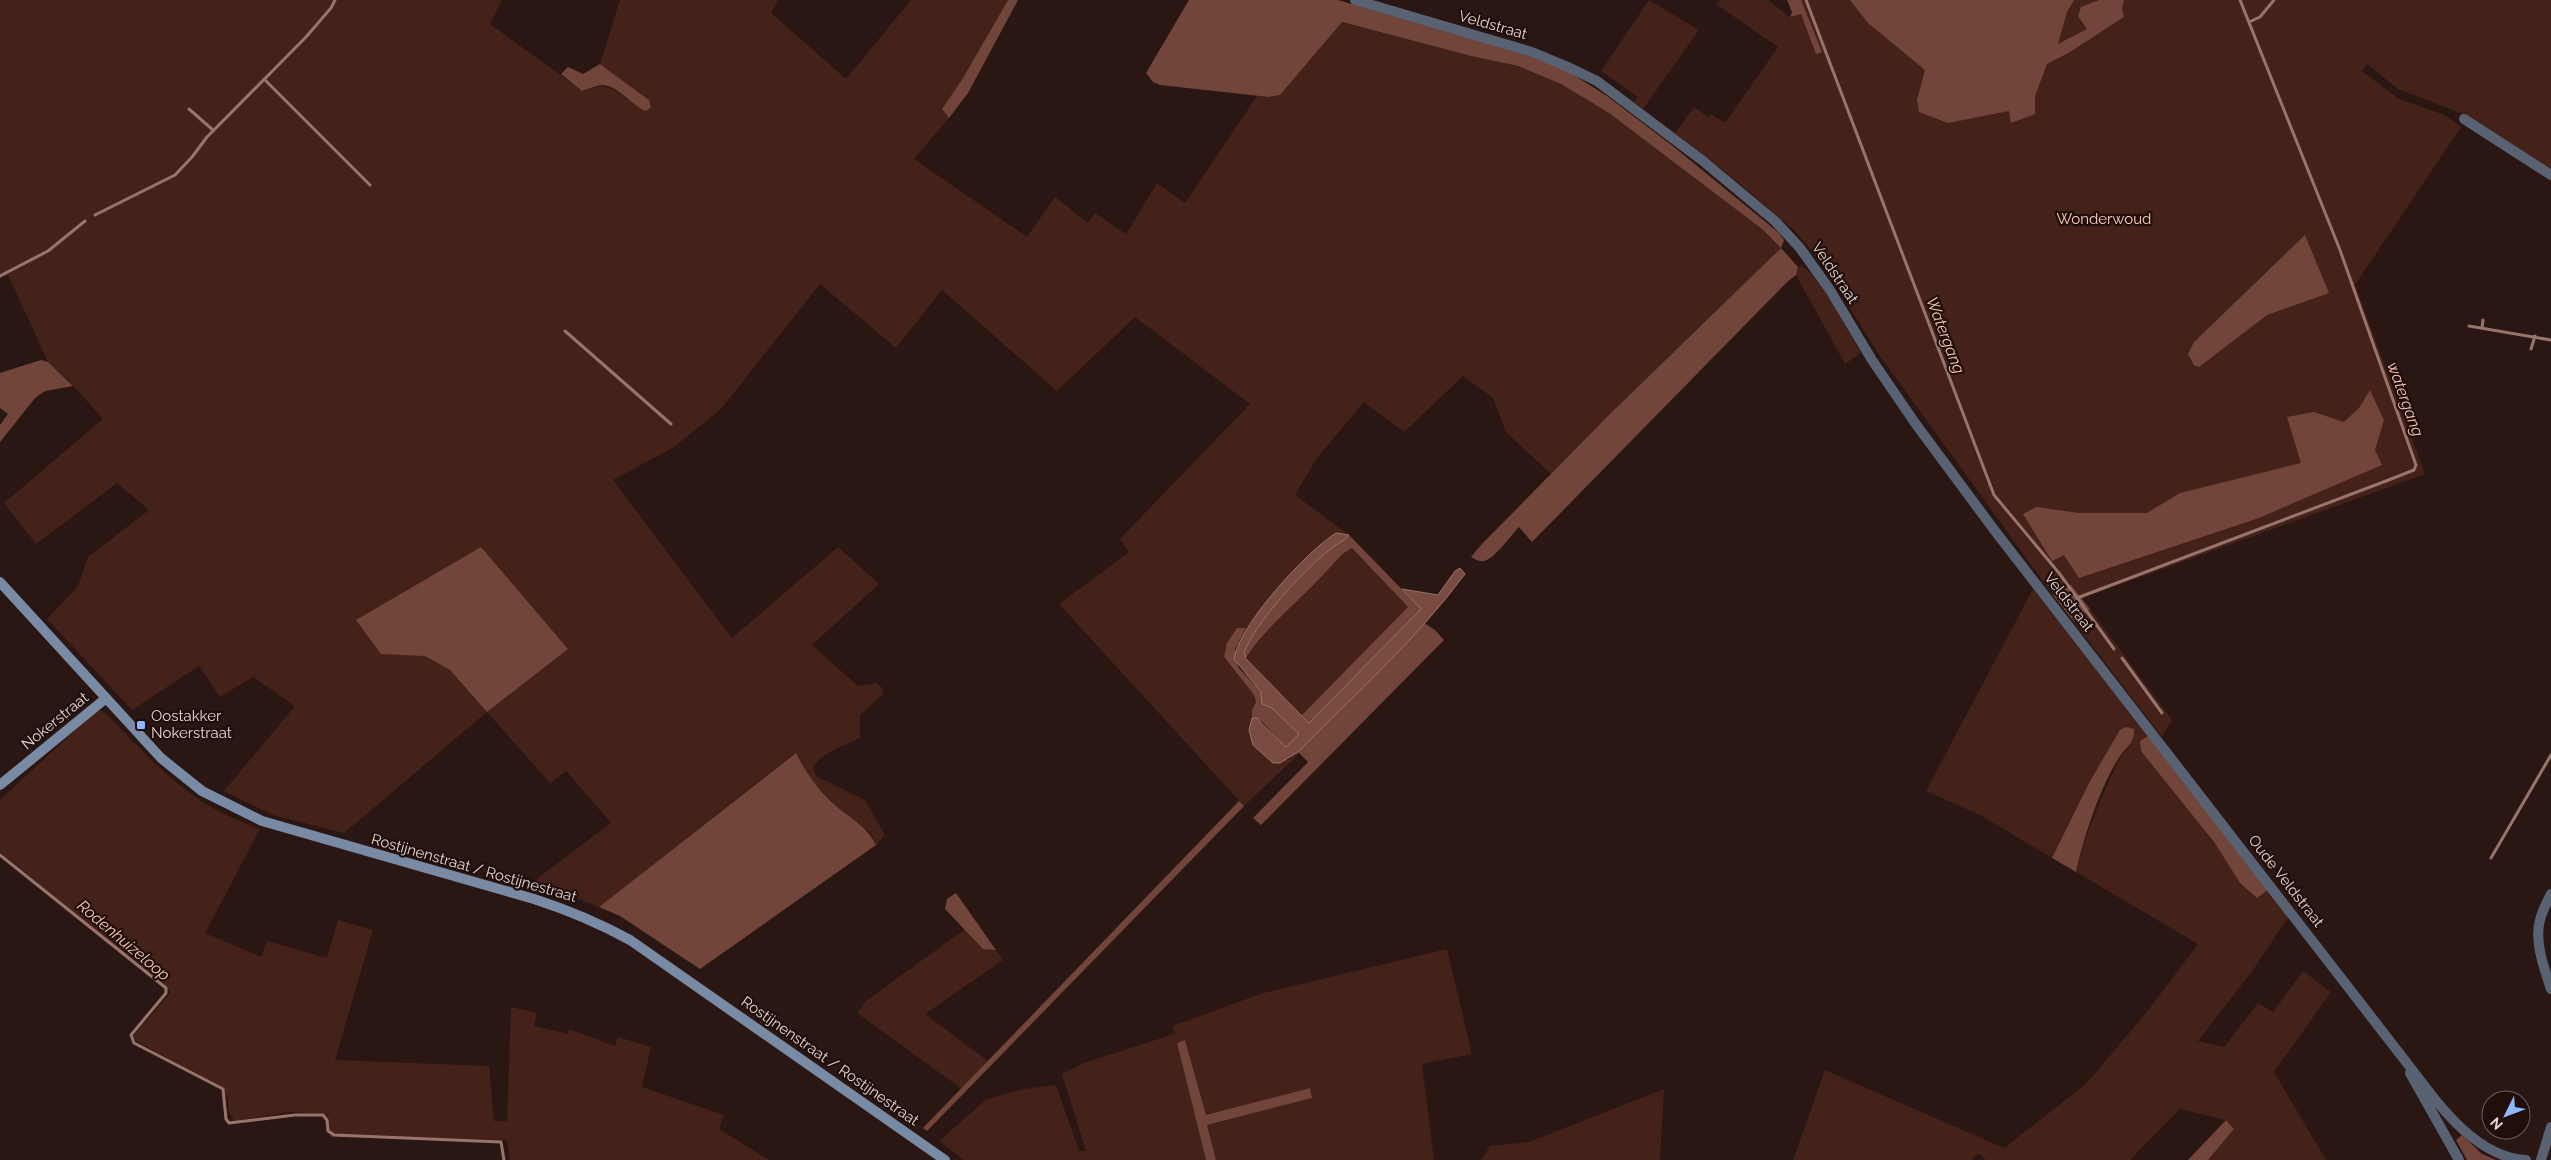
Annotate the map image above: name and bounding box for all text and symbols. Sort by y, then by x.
street label: Veldstraat [1457,7,1529,43]
park label: Wonderwoud [2057,210,2151,228]
street label: Veldstraat [1808,239,1862,307]
water label: Watergang [1922,294,1969,377]
water label: watergang [2383,359,2428,439]
street label: Veldstraat [2040,569,2098,635]
street label: Nokerstraat [18,689,92,753]
place label: Oostakker Nokerstraat [151,707,232,742]
marker: Oostakker Nokerstraat [135,719,147,731]
street label: Rostijnenstraat / Rostijnestraat [369,830,579,906]
street label: Oude Veldstraat [2244,831,2328,931]
water label: Rodenhuizeloop [73,896,174,985]
street label: Rostijnenstraat / Rostijnestraat [738,993,922,1129]
north arrow [2481,1090,2531,1140]
text: N [2487,1114,2506,1133]

